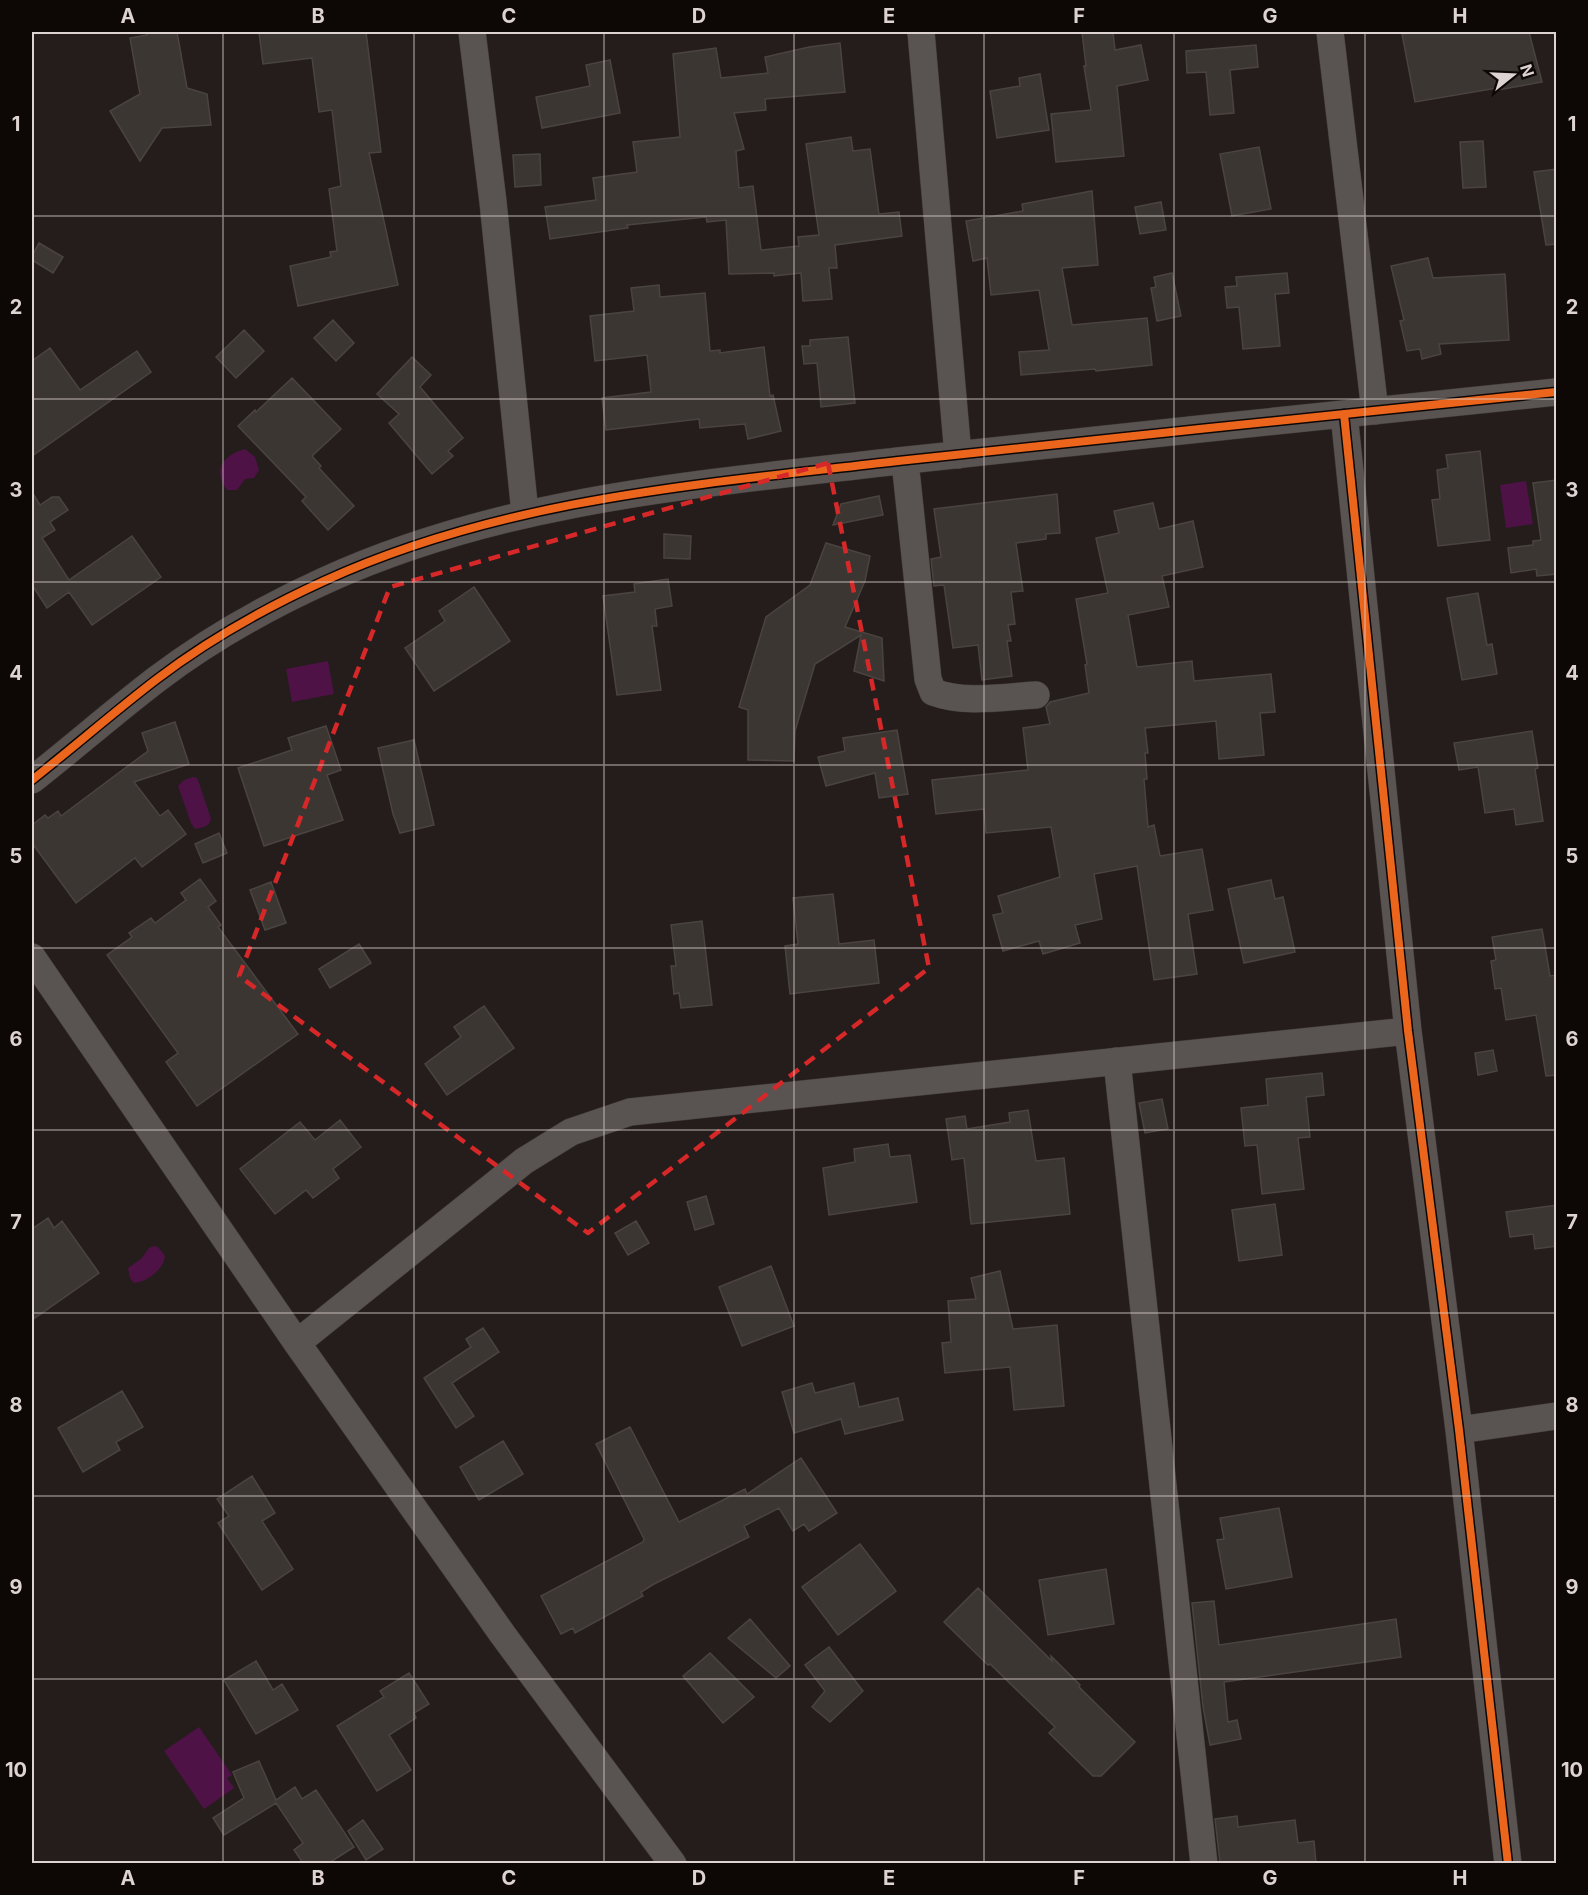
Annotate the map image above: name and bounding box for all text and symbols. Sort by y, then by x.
text: A [121,4,136,28]
text: B [311,4,325,28]
text: C [502,4,516,28]
text: D [692,4,706,28]
text: E [883,4,895,28]
text: F [1073,4,1085,28]
text: G [1262,4,1278,28]
text: H [1453,4,1467,28]
north arrow [1483,45,1543,105]
text: N [1516,61,1539,79]
text: 1 [12,112,20,136]
text: 1 [1568,112,1576,136]
text: 2 [10,295,22,319]
text: 2 [1566,295,1578,319]
text: 3 [10,478,22,502]
text: 3 [1566,478,1578,502]
text: 4 [9,661,23,685]
text: 4 [1565,661,1579,685]
text: 5 [10,844,22,868]
text: 5 [1566,844,1578,868]
text: 6 [10,1027,23,1051]
text: 6 [1566,1027,1579,1051]
text: 7 [10,1210,22,1234]
text: 7 [1566,1210,1578,1234]
text: 8 [9,1393,23,1417]
text: 8 [1565,1393,1579,1417]
text: 9 [10,1575,23,1599]
text: 9 [1566,1575,1579,1599]
text: 10 [5,1758,27,1782]
text: 10 [1561,1758,1583,1782]
text: A [121,1866,136,1890]
text: B [311,1866,325,1890]
text: C [502,1866,516,1890]
text: D [692,1866,706,1890]
text: E [883,1866,895,1890]
text: F [1073,1866,1085,1890]
text: G [1262,1866,1278,1890]
text: H [1453,1866,1467,1890]

